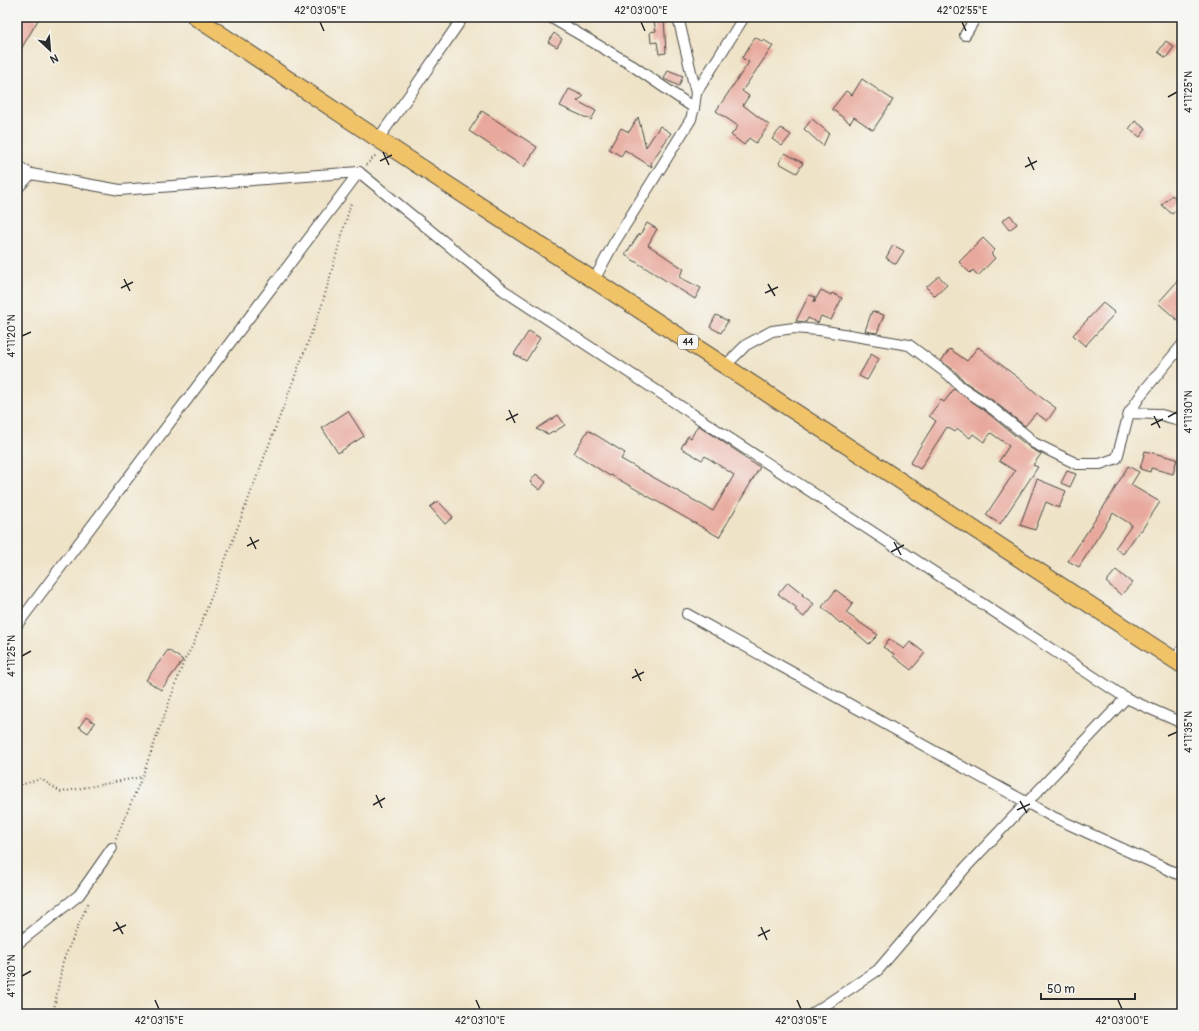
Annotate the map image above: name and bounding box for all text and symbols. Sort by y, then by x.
text: 42°03'05"E [294,5,346,17]
text: 42°03'00"E [614,5,668,17]
text: 42°02'55"E [937,5,987,17]
north arrow [30,30,70,70]
text: N [47,51,60,66]
text: 4°11'25"N [1183,71,1195,113]
text: 4°11'20"N [6,314,18,358]
road number: 44 [678,335,698,349]
text: 4°11'30"N [1183,390,1195,434]
text: 4°11'25"N [6,635,18,677]
text: 4°11'35"N [1183,711,1195,753]
text: 4°11'30"N [6,954,18,998]
scale bar [1041,975,1135,1001]
text: 50 m [1047,982,1075,997]
text: 42°03'15"E [135,1015,183,1027]
text: 42°03'10"E [455,1015,505,1027]
text: 42°03'05"E [775,1015,827,1027]
text: 42°03'00"E [1095,1015,1149,1027]

